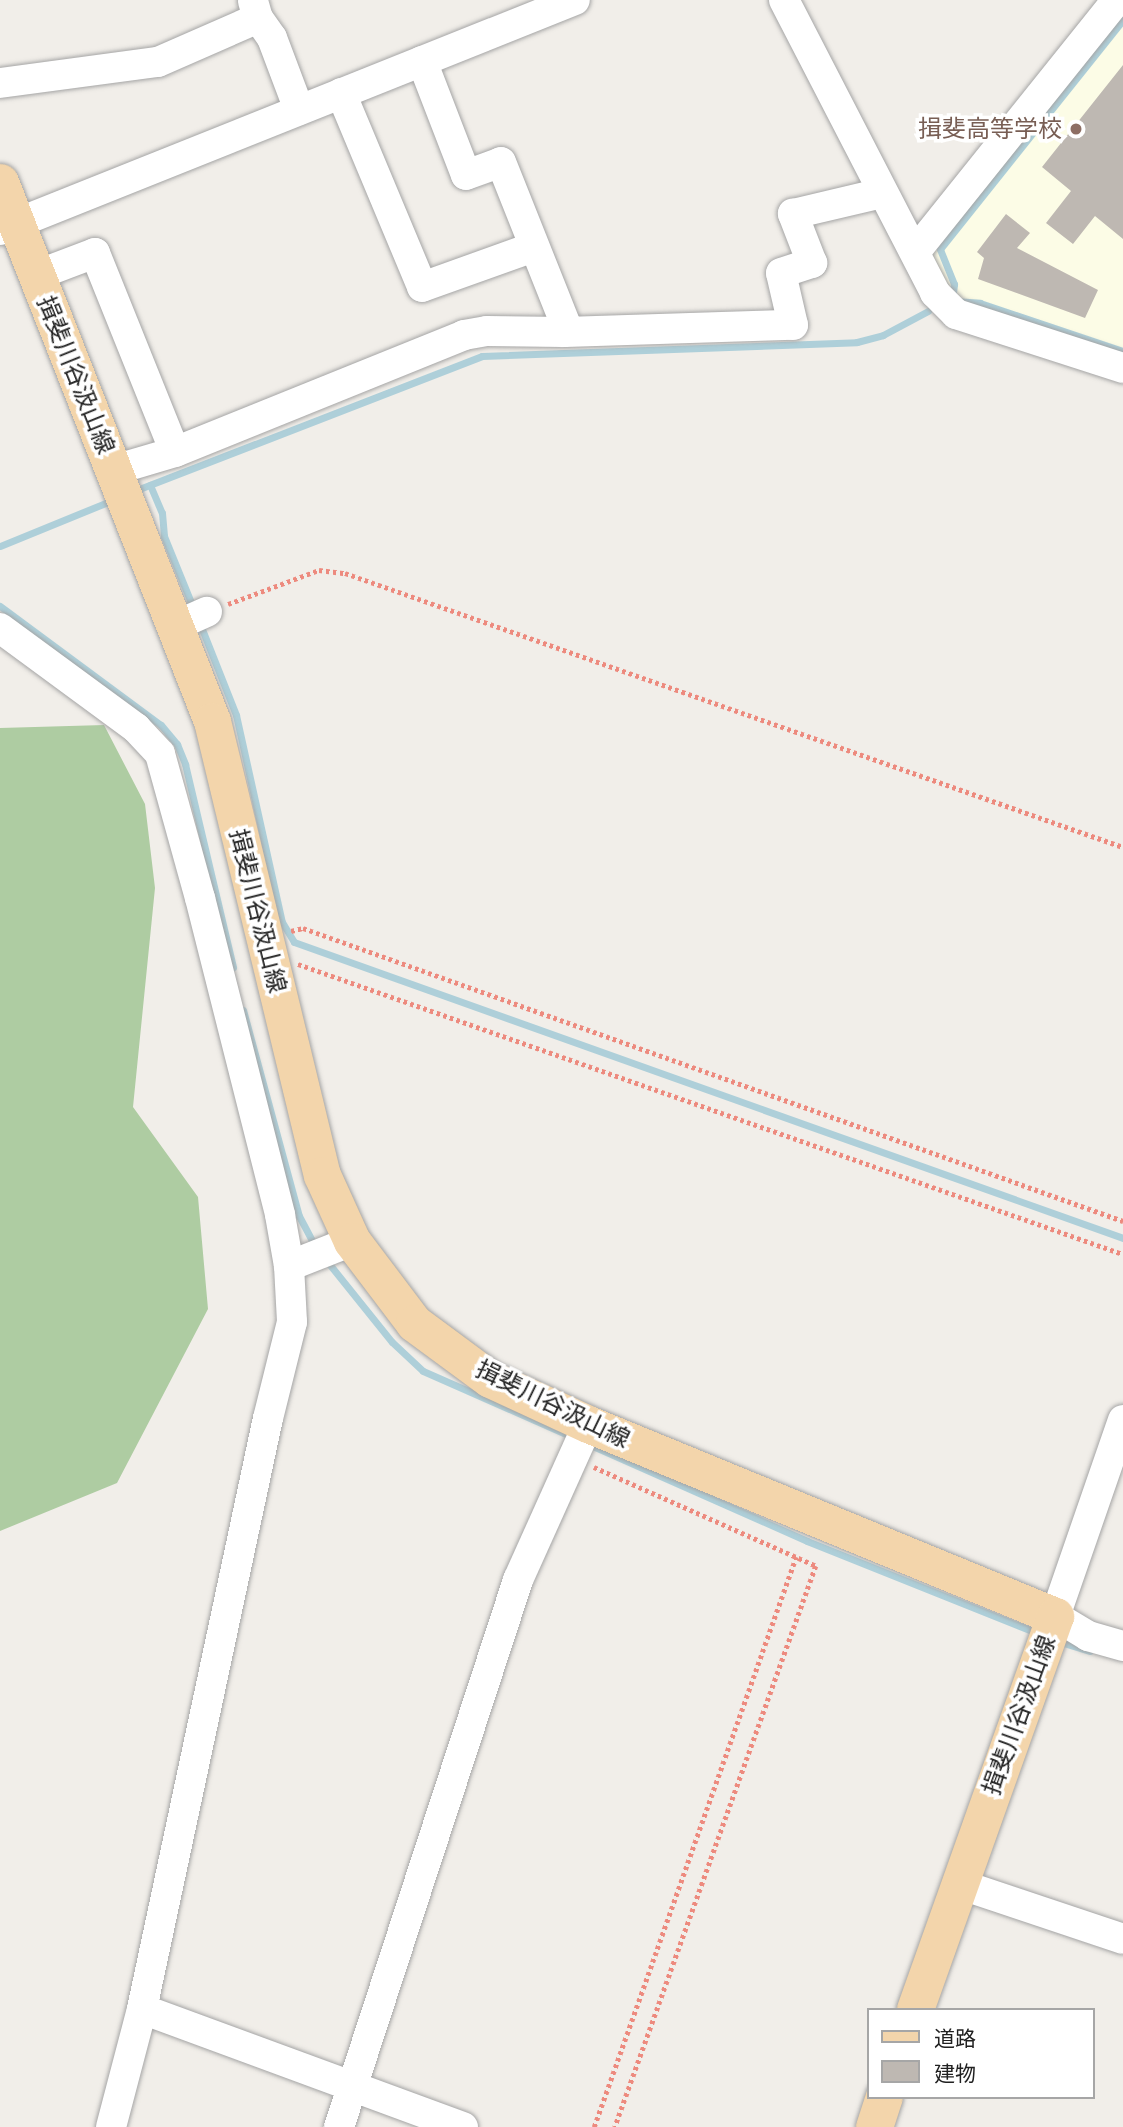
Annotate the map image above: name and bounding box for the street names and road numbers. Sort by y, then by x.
street label: 揖斐川谷汲山線 [31,292,121,458]
street label: 揖斐川谷汲山線 [224,826,292,996]
street label: 揖斐川谷汲山線 [471,1354,635,1454]
street label: 揖斐川谷汲山線 [977,1631,1061,1799]

